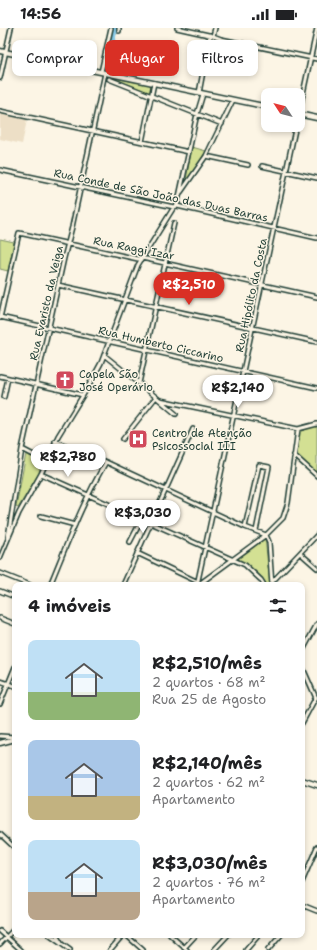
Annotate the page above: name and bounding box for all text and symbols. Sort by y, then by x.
text: 14:56 [20,4,61,24]
chip: Comprar [12,40,97,76]
chip: Alugar [105,40,179,76]
chip: Filtros [187,40,258,76]
north arrow [261,88,305,132]
map controls [261,88,305,132]
street label: Rua Conde de São João das Duas Barras [52,165,269,226]
street label: Rua Raggi Izar [92,233,176,264]
street label: Rua Hipólito da Costa [232,237,271,354]
street label: Rua Evaristo da Veiga [26,244,67,362]
pin: R$2,510 [152,272,226,306]
text: R$2,510 [162,276,216,293]
street label: Rua Humberto Ciccarino [97,323,225,366]
place label: Capela São José Operário [79,367,153,395]
church icon: Capela São José Operário [54,369,76,391]
pin: R$2,140 [201,375,275,409]
text: R$2,140 [211,379,265,396]
place label: Centro de Atenção Psicossocial III [152,426,252,454]
hospital icon: Centro de Atenção Psicossocial III [127,428,149,450]
pin: R$2,780 [31,444,105,478]
text: R$2,780 [40,448,96,465]
pin: R$3,030 [106,500,180,534]
text: R$3,030 [114,504,172,521]
text: 4 imóveis [28,595,111,617]
icon: filters [267,595,289,617]
text: R$2,510/mês [152,652,262,674]
icon: home [60,656,108,704]
text: 2 quartos · 68 m² [152,674,265,691]
text: Rua 25 de Agosto [152,691,266,708]
text: R$2,140/mês [152,752,262,774]
icon: home [60,756,108,804]
text: 2 quartos · 62 m² [152,774,265,791]
text: Apartamento [152,791,235,808]
text: R$3,030/mês [152,852,267,874]
icon: home [60,856,108,904]
text: 2 quartos · 76 m² [152,874,265,891]
text: Apartamento [152,891,235,908]

